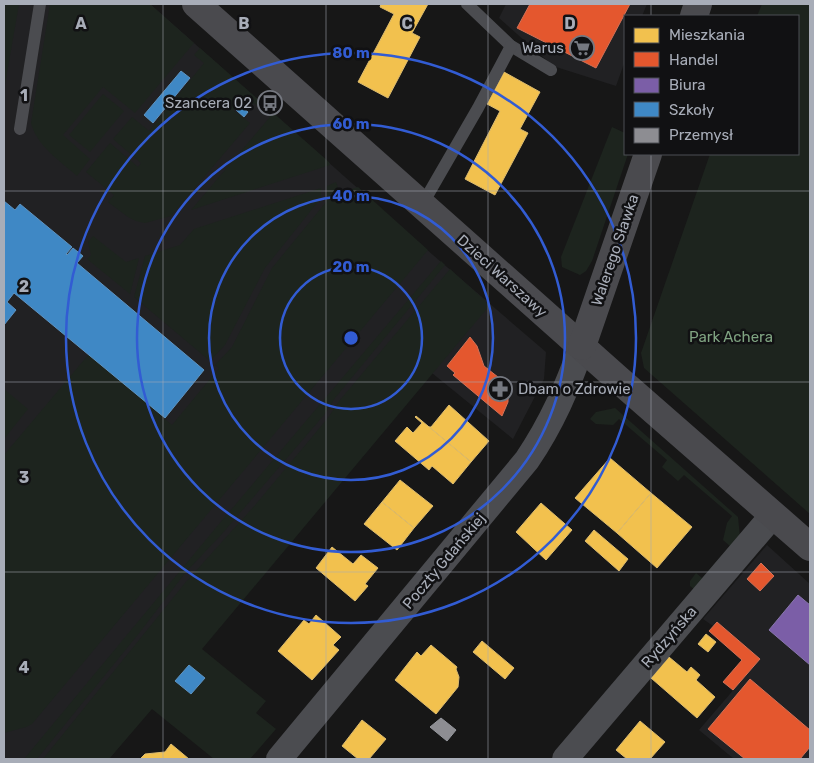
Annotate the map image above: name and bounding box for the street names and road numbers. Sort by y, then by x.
street label: Walerego Sławka [587,192,643,308]
street label: Dzieci Warszawy [453,231,551,321]
street label: Poczty Gdańskiej [399,510,489,612]
street label: Rydzyńska [638,603,700,671]

